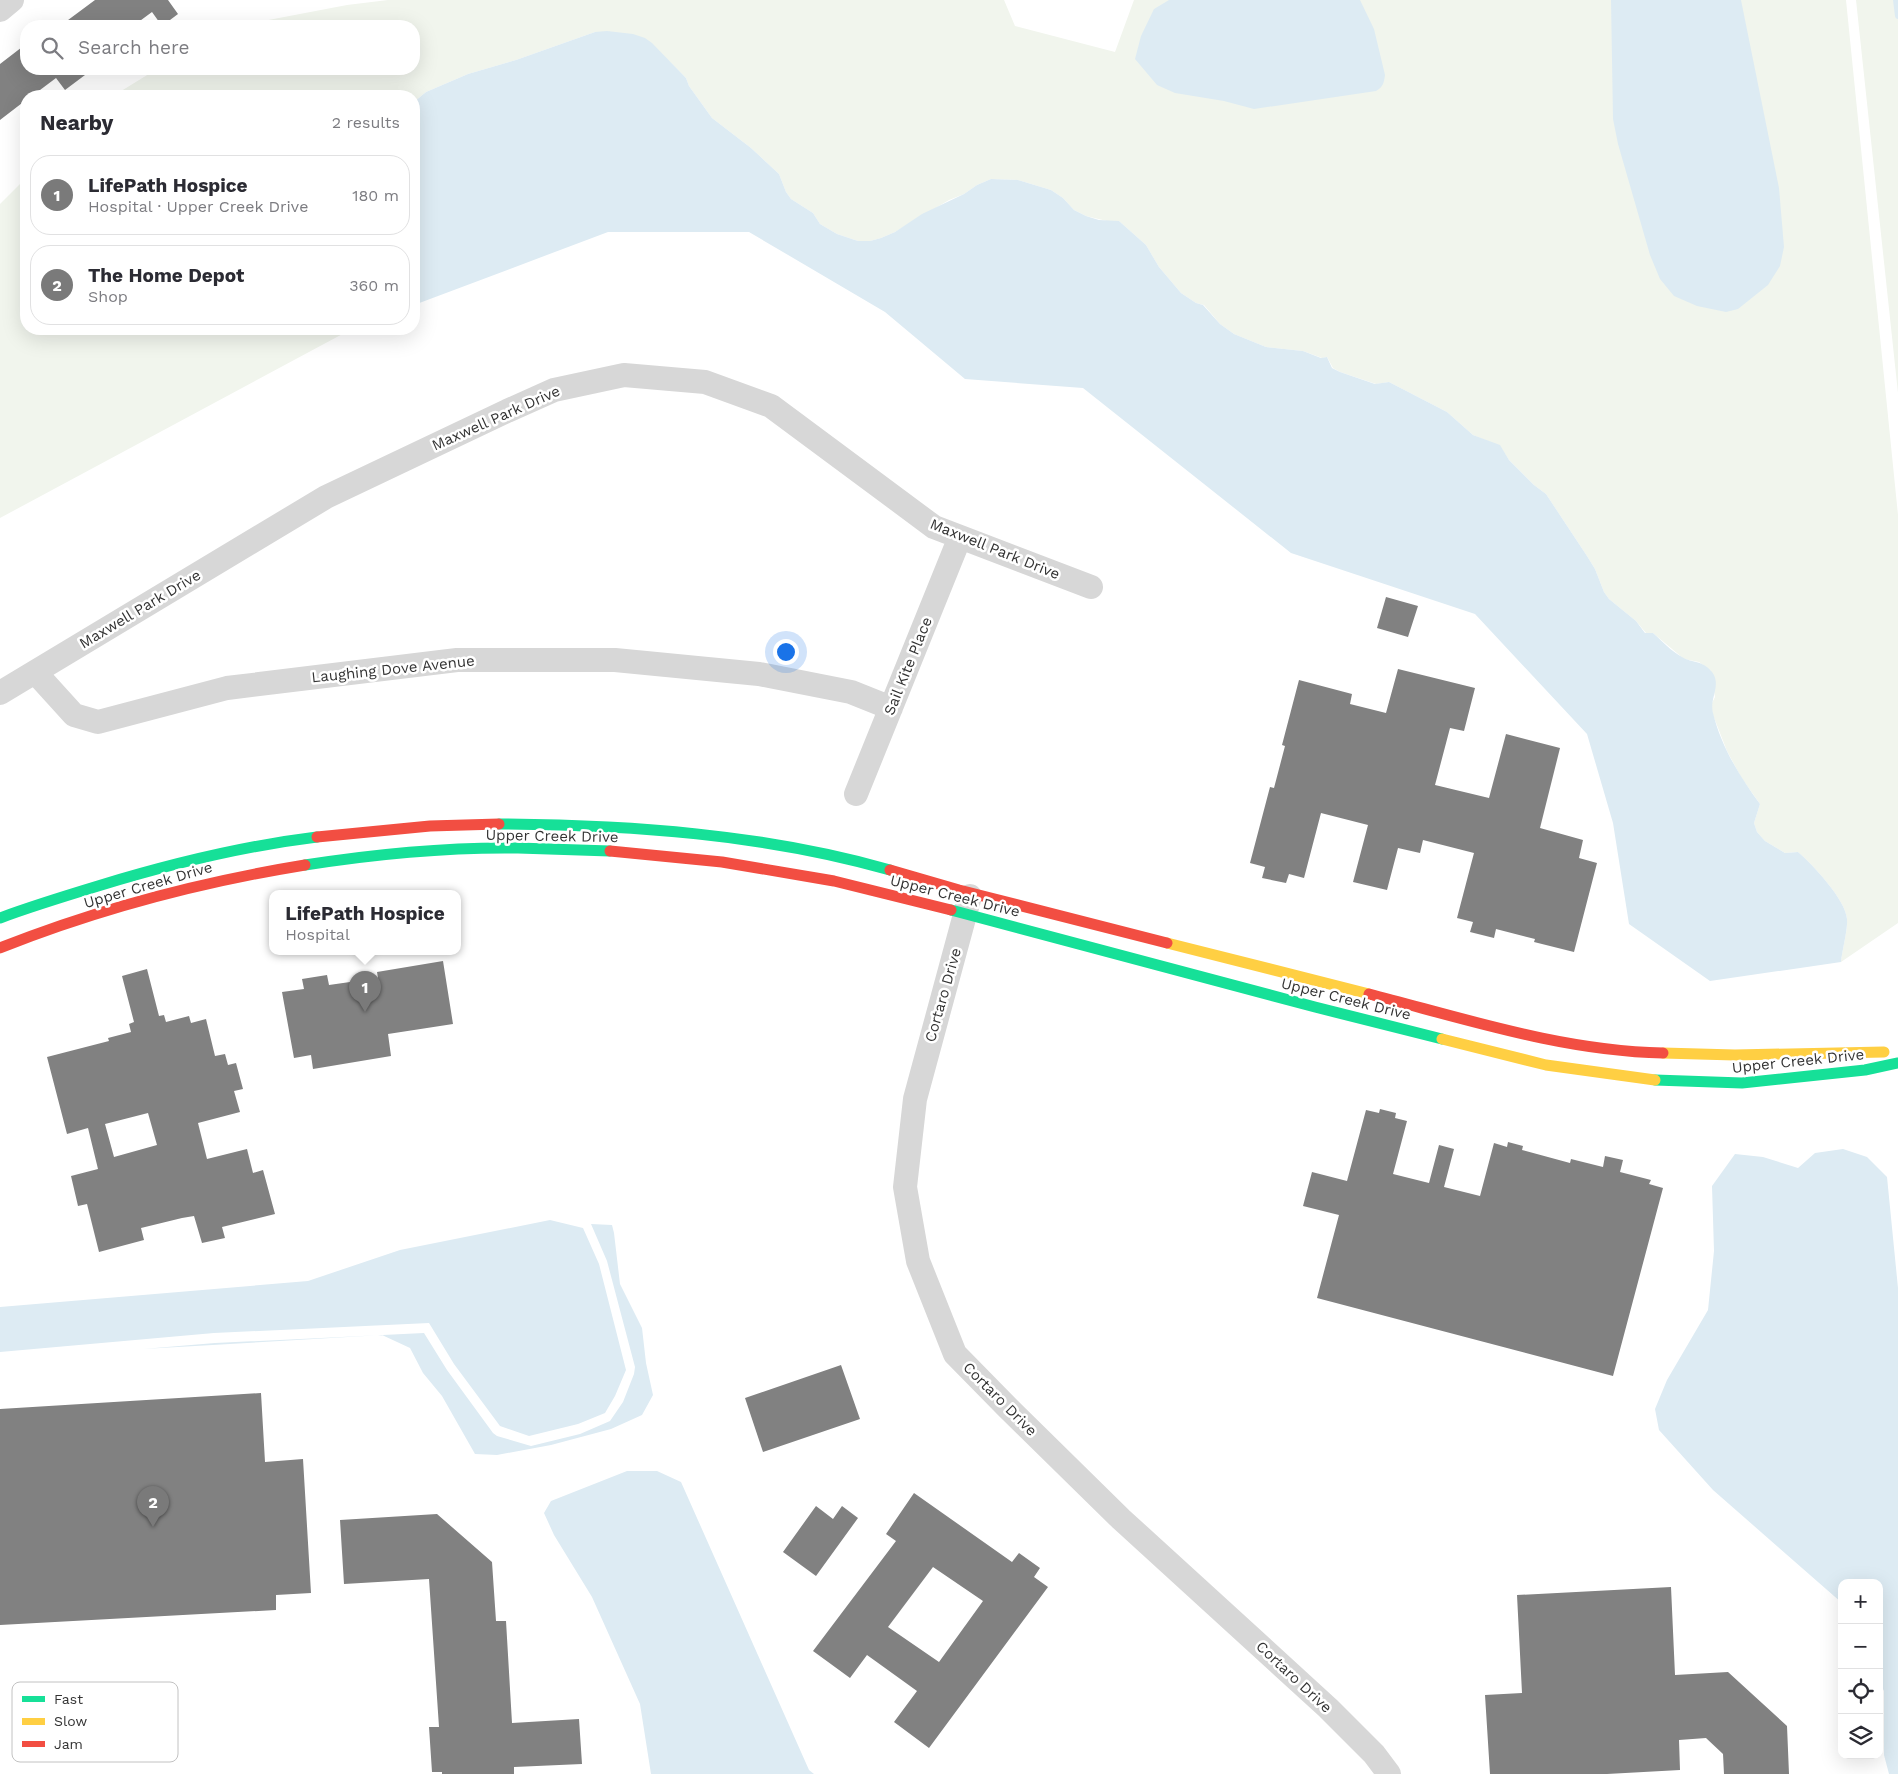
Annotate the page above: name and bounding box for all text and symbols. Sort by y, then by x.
search box [20,20,420,75]
icon: search [38,34,66,62]
text: Search here [78,36,189,59]
text: Nearby [40,110,113,135]
text: 2 results [332,113,400,132]
text: LifePath Hospice [88,174,248,197]
text: 1 [54,186,60,205]
text: 180 m [352,186,399,205]
text: Hospital · Upper Creek Drive [88,197,308,216]
text: The Home Depot [88,264,244,287]
text: 2 [52,276,62,295]
text: 360 m [349,276,399,295]
text: Shop [88,287,128,306]
street label: Maxwell Park Drive [429,382,563,454]
street label: Maxwell Park Drive [928,515,1062,583]
street label: Maxwell Park Drive [76,566,204,652]
street label: Sail Kite Place [880,614,936,718]
your location [773,639,799,665]
street label: Laughing Dove Avenue [310,651,476,687]
street label: Upper Creek Drive [485,826,619,846]
street label: Upper Creek Drive [82,858,214,912]
street label: Upper Creek Drive [888,871,1022,921]
popup [269,890,461,955]
text: LifePath Hospice [285,902,445,925]
text: Hospital [285,925,350,944]
street label: Cortaro Drive [921,946,965,1044]
pin: 1 [349,971,381,1012]
street label: Upper Creek Drive [1279,974,1413,1024]
street label: Upper Creek Drive [1731,1045,1865,1077]
street label: Cortaro Drive [959,1358,1041,1440]
pin: 2 [137,1486,169,1527]
map controls [1838,1579,1883,1759]
button: + [1838,1579,1883,1624]
button: − [1838,1624,1883,1669]
street label: Cortaro Drive [1252,1637,1336,1717]
button: locate [1838,1669,1883,1714]
legend [12,1682,178,1762]
text: Fast [54,1691,83,1707]
text: Slow [54,1713,87,1729]
button: layers [1838,1714,1883,1759]
text: Jam [54,1736,83,1752]

